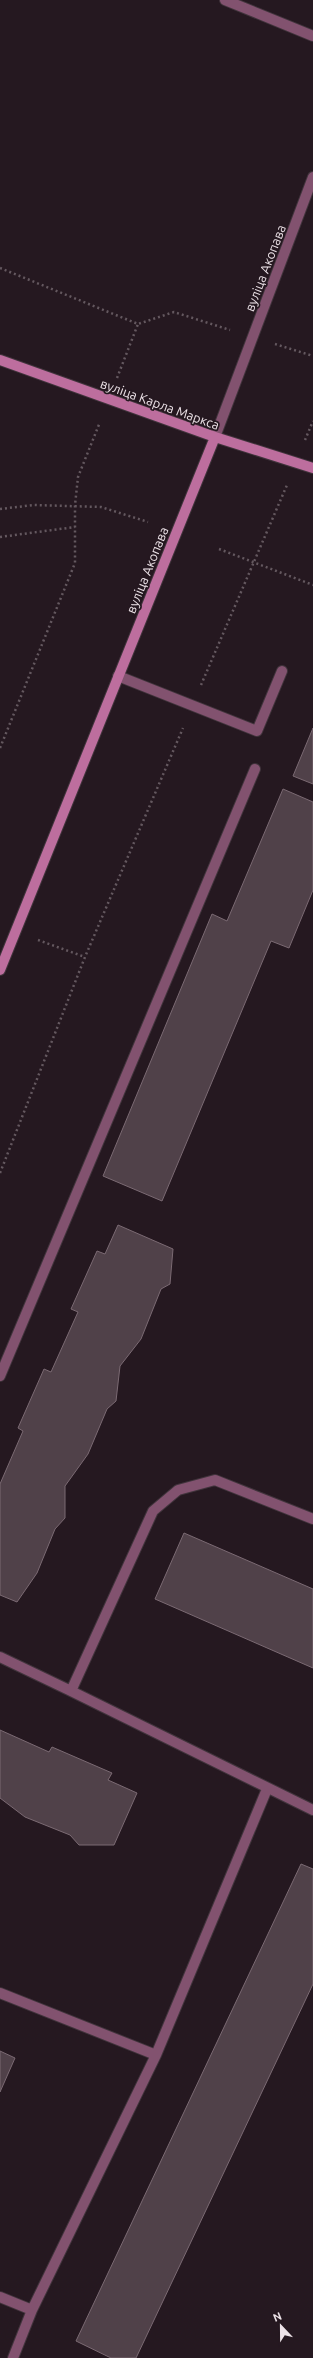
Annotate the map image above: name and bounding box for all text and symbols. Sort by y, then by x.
street label: вуліца Акопава [242,223,288,313]
street label: вуліца Карла Маркса [99,376,221,432]
street label: вуліца Акопава [123,525,171,615]
north arrow [261,2306,301,2346]
text: N [271,2310,283,2324]

